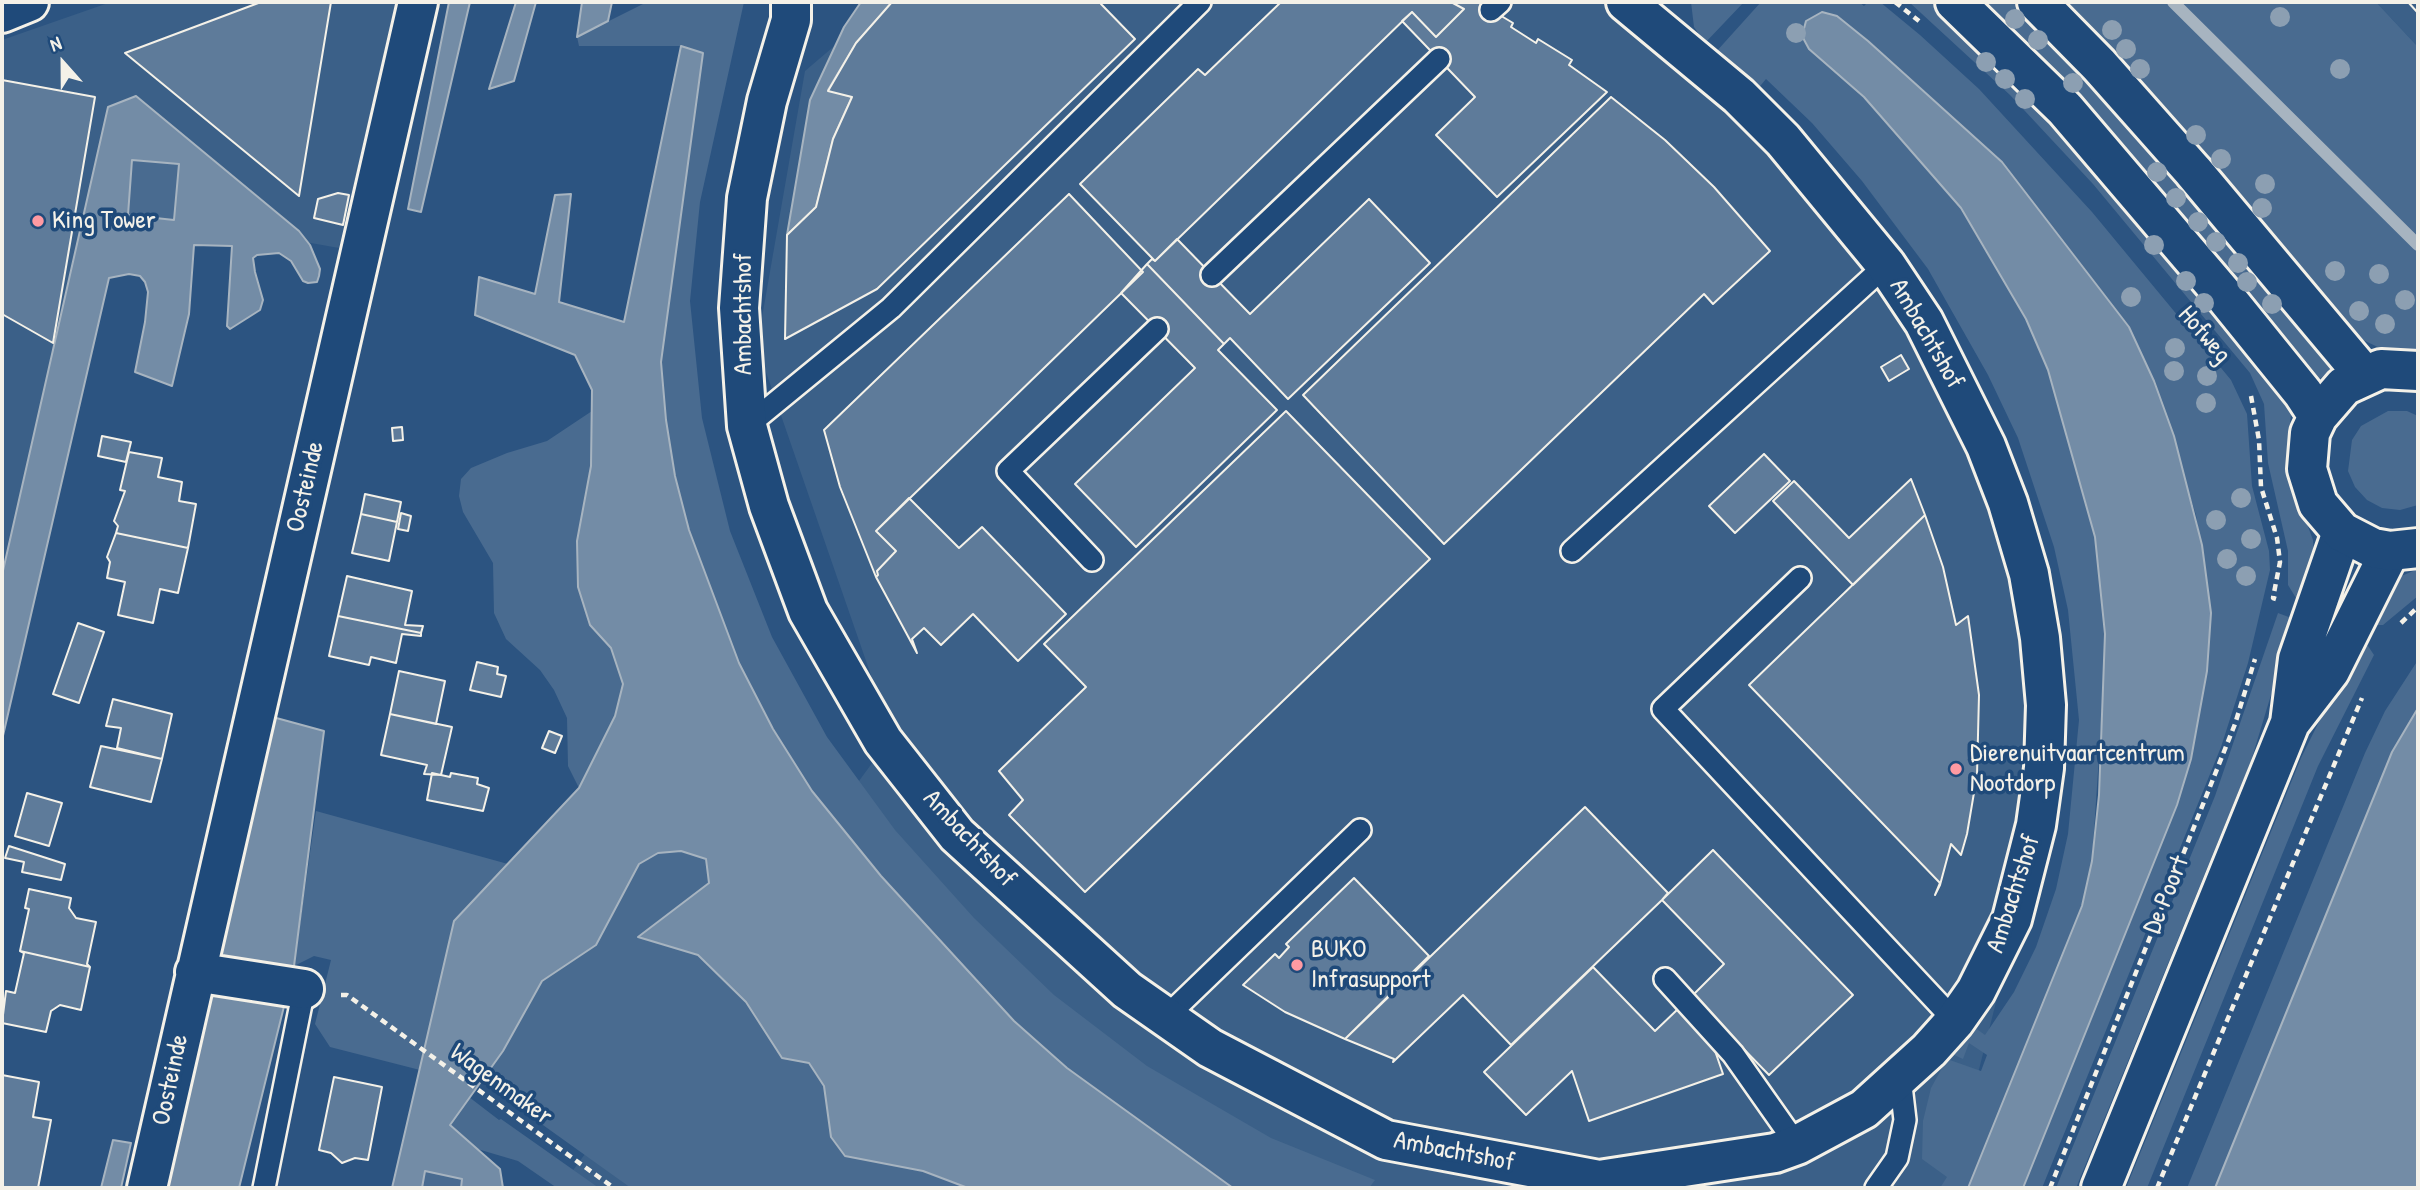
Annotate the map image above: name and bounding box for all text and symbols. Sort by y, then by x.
north arrow [28,28,98,98]
text: N [46,29,65,57]
place label: King Tower [52,205,156,237]
marker: King Tower [30,213,46,229]
street label: Ambachtshof [728,253,760,375]
street label: Ambachtshof [1882,273,1970,395]
street label: Hofweg [2171,300,2237,370]
street label: Oosteinde [280,439,332,535]
place label: Dierenuitvaartcentrum Nootdorp [1970,738,2185,800]
marker: Dierenuitvaartcentrum Nootdorp [1948,761,1964,777]
street label: Ambachtshof [916,784,1022,894]
street label: Ambachtshof [1980,831,2048,957]
street label: De Poort [2137,852,2197,938]
place label: BUKO Infrasupport [1311,934,1430,996]
marker: BUKO Infrasupport [1289,957,1305,973]
street label: Oosteinde [146,1032,196,1128]
street label: Wagenmaker [444,1037,558,1133]
street label: Ambachtshof [1391,1125,1517,1179]

